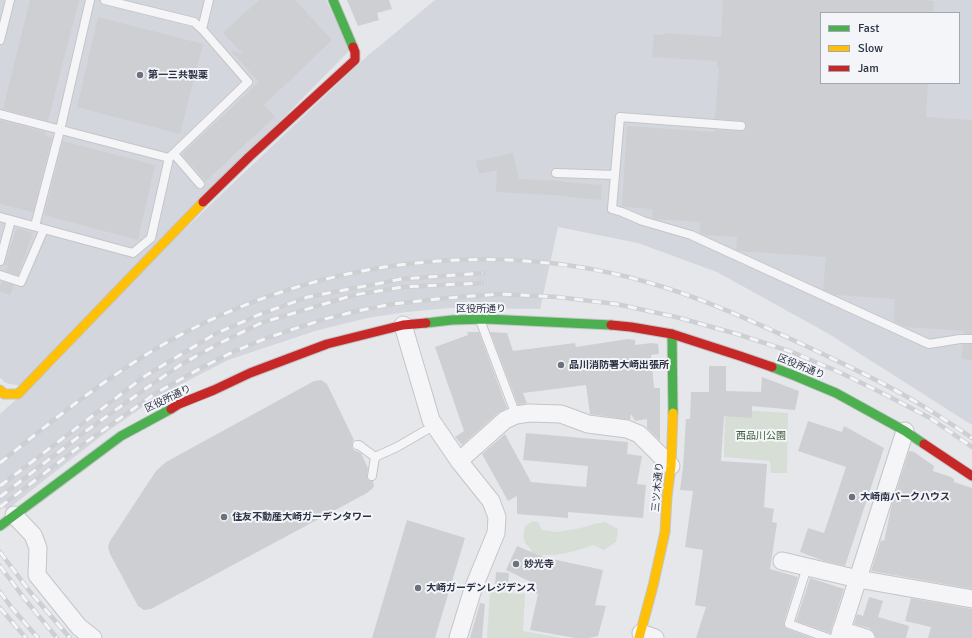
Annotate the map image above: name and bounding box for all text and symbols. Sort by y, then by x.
legend [820,12,960,84]
text: Fast [858,21,879,36]
text: Slow [858,41,883,56]
text: Jam [858,61,879,76]
place label: 第一三共製薬 [148,69,208,81]
marker: 第一三共製薬 [135,70,145,80]
street label: 区役所通り [456,303,506,315]
street label: 区役所通り [776,352,826,382]
place label: 品川消防署大崎出張所 [569,359,669,371]
marker: 品川消防署大崎出張所 [556,360,566,370]
street label: 区役所通り [143,383,193,415]
park label: 西品川公園 [736,430,786,442]
street label: 三ツ木通り [650,462,666,512]
place label: 大崎南パークハウス [860,491,950,503]
marker: 大崎南パークハウス [847,492,857,502]
place label: 住友不動産大崎ガーデンタワー [232,511,372,523]
marker: 住友不動産大崎ガーデンタワー [219,512,229,522]
place label: 妙光寺 [524,558,554,570]
marker: 妙光寺 [511,559,521,569]
place label: 大崎ガーデンレジデンス [426,582,536,594]
marker: 大崎ガーデンレジデンス [413,583,423,593]

